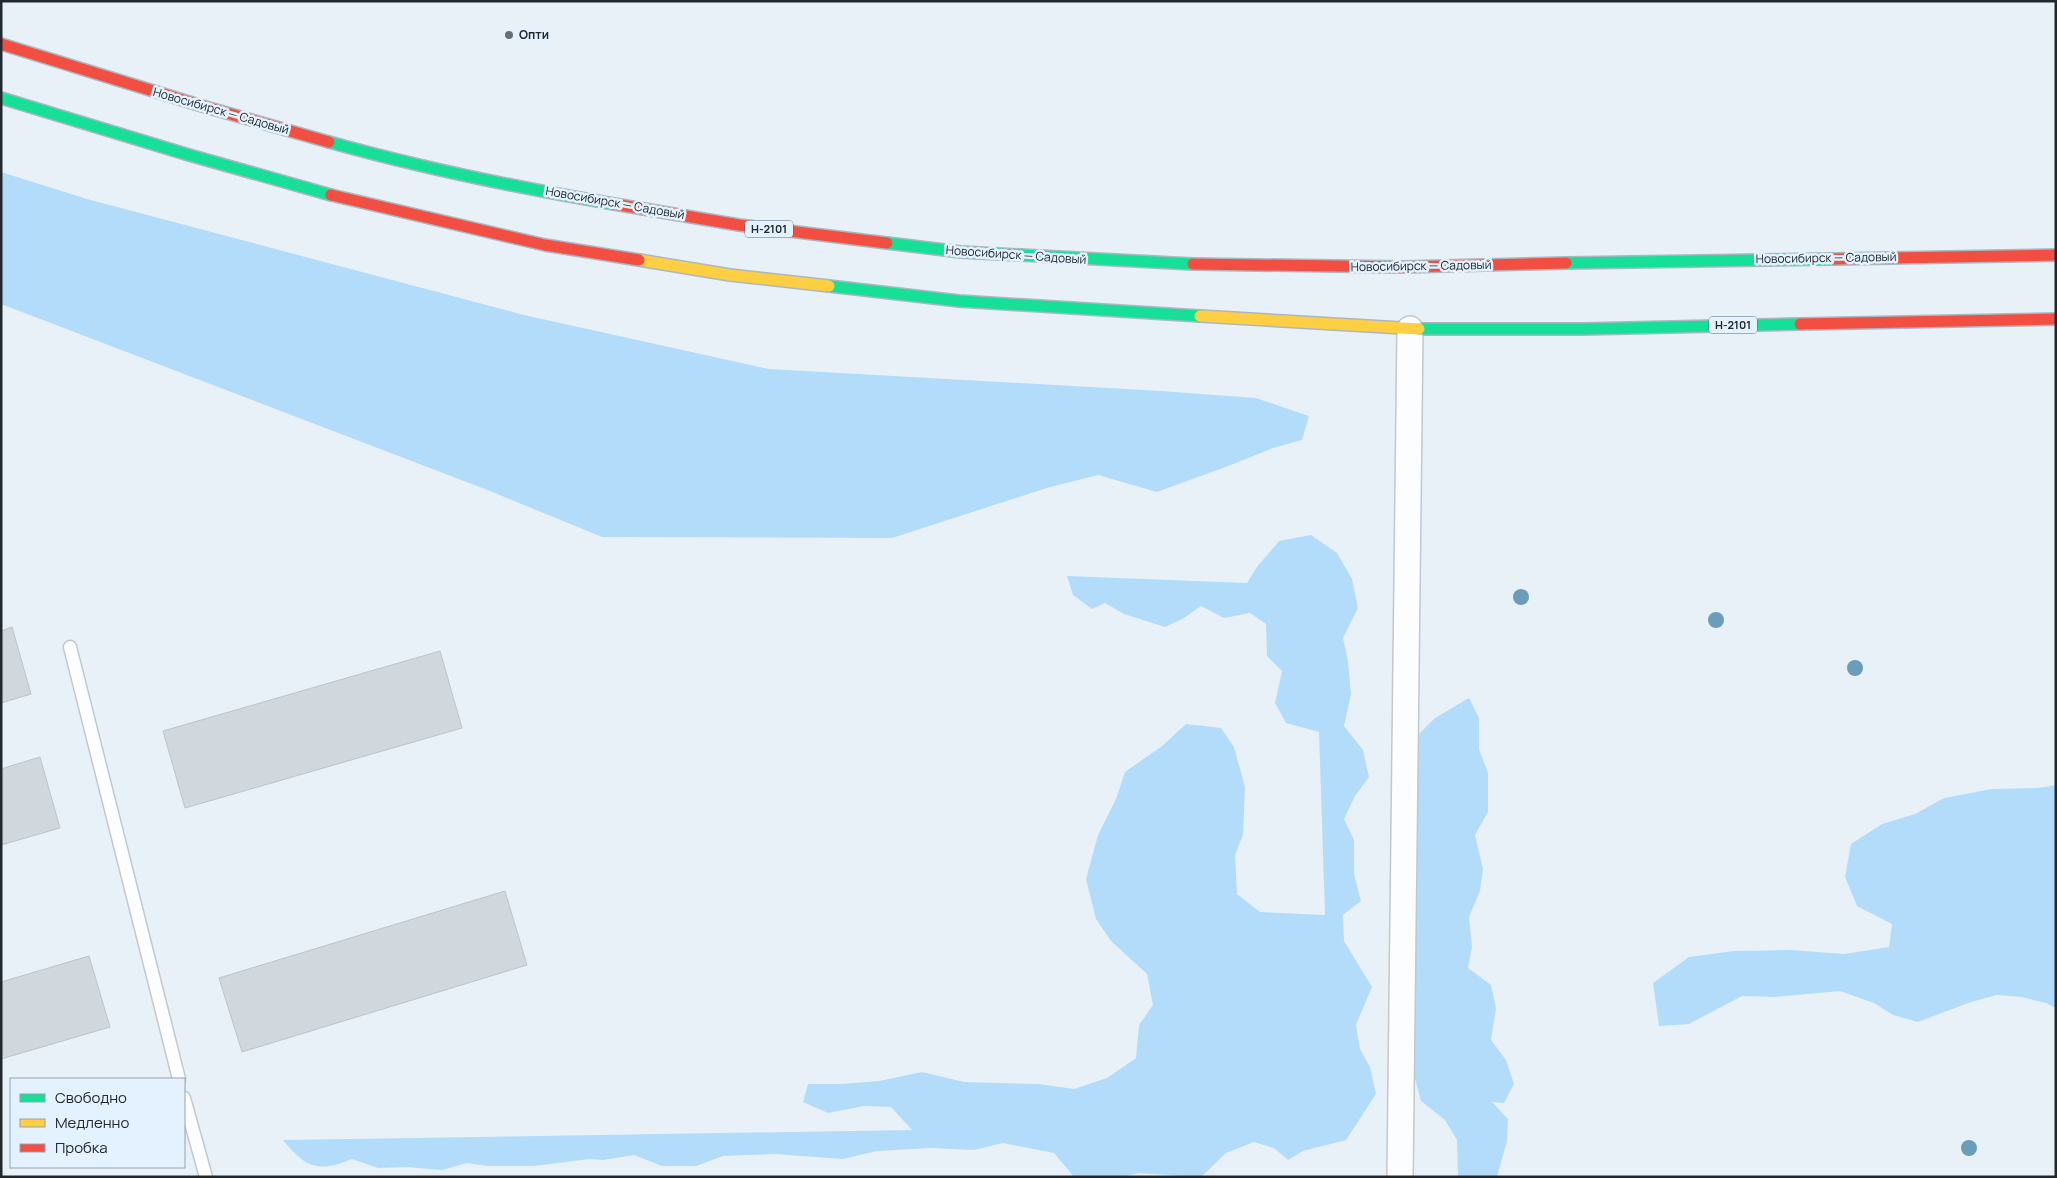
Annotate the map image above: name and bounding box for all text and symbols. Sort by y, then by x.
place label: Опти [519,26,549,43]
marker: Опти [503,29,515,41]
street label: Новосибирск — Садовый [151,83,291,138]
street label: Новосибирск — Садовый [544,182,686,223]
road number: Н-2101 [745,220,793,238]
street label: Новосибирск — Садовый [945,241,1087,268]
street label: Новосибирск — Садовый [1755,248,1897,267]
street label: Новосибирск — Садовый [1350,256,1492,275]
road number: Н-2101 [1709,316,1757,334]
legend [10,1078,185,1168]
text: Свободно [55,1087,127,1108]
text: Медленно [55,1112,129,1133]
text: Пробка [55,1137,108,1158]

